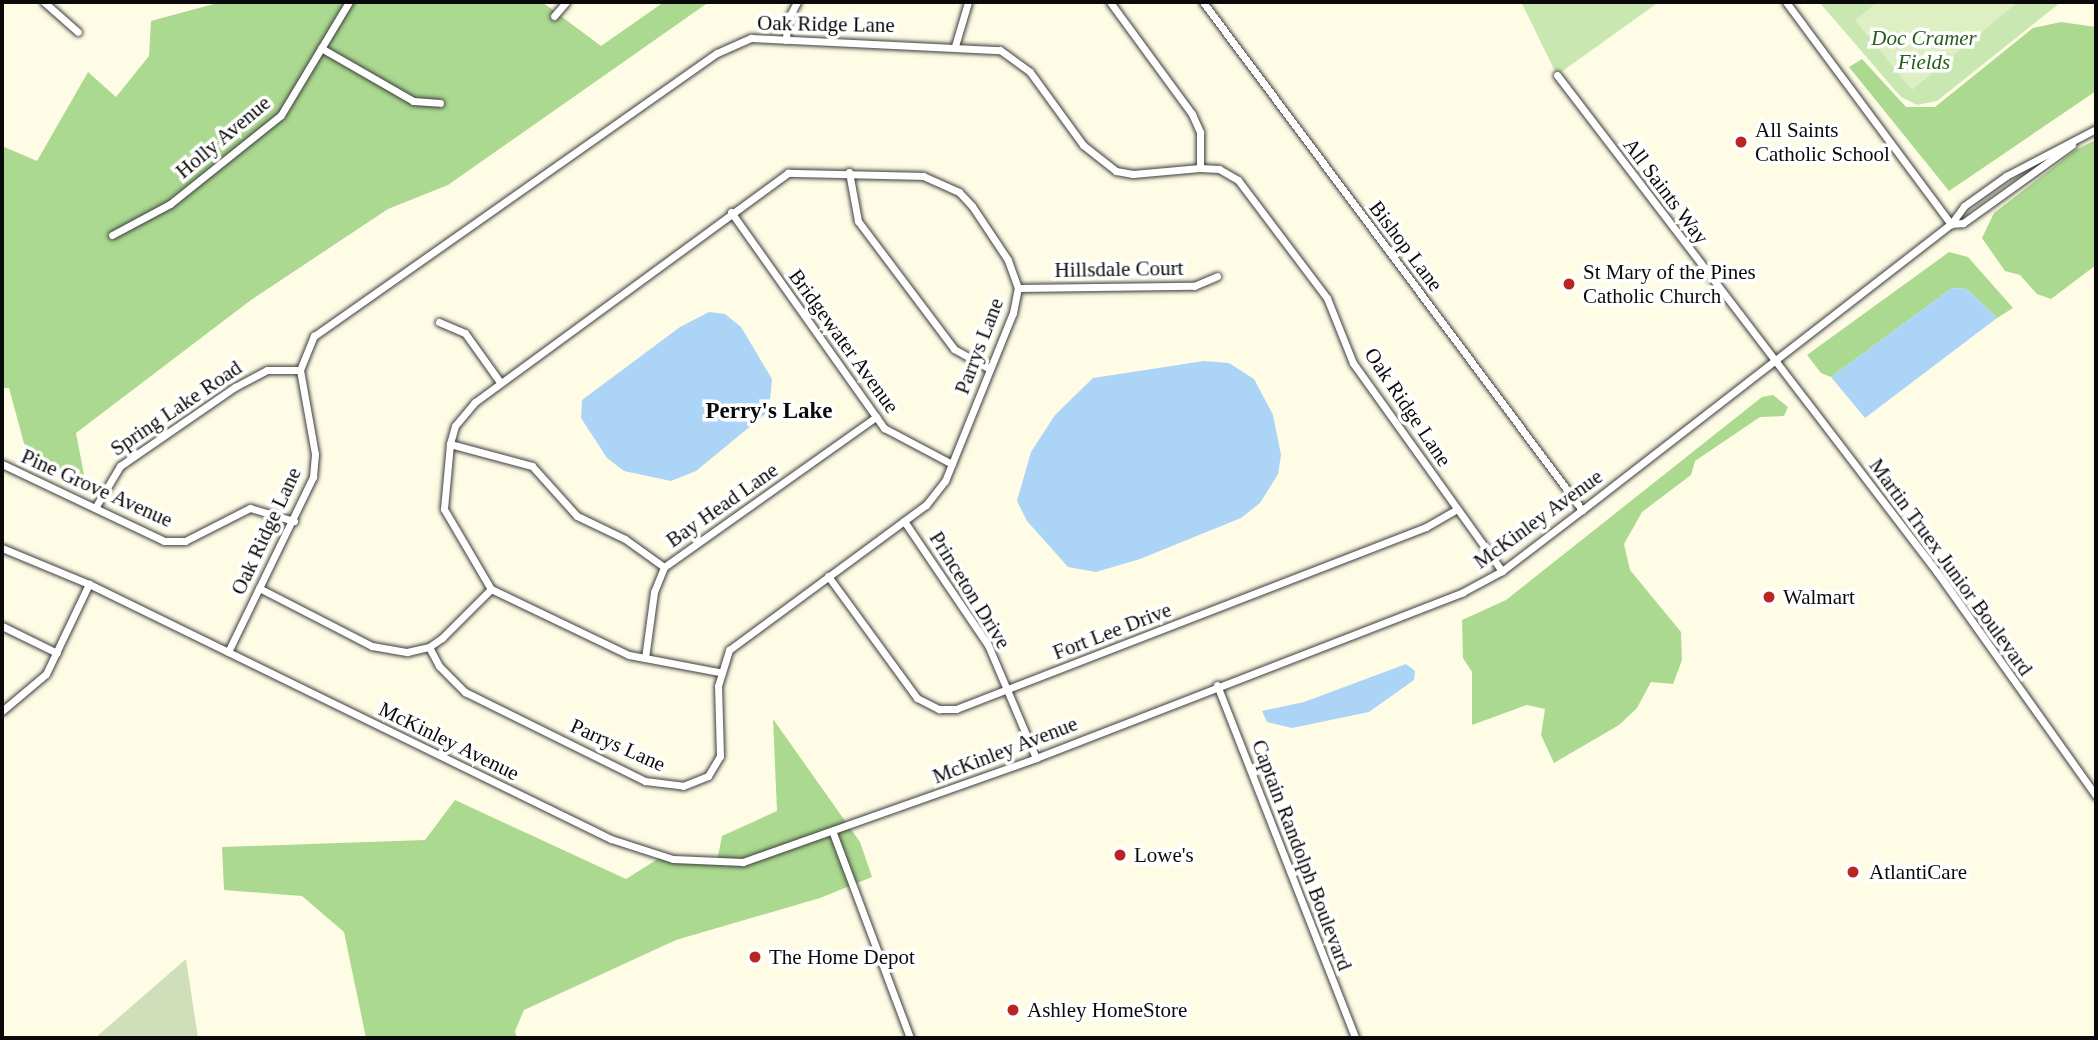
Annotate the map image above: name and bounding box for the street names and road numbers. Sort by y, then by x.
street label: Oak Ridge Lane [757,10,895,38]
street label: Holly Avenue [170,90,276,184]
street label: All Saints Way [1618,133,1714,249]
street label: Bishop Lane [1364,196,1448,296]
street label: Hillsdale Court [1054,255,1184,283]
street label: Bridgewater Avenue [783,264,905,418]
street label: Parrys Lane [949,294,1009,398]
street label: Oak Ridge Lane [1359,343,1457,471]
street label: Spring Lake Road [106,355,246,461]
street label: Pine Grove Avenue [17,443,177,533]
street label: Martin Truex Junior Boulevard [1864,453,2038,681]
street label: Bay Head Lane [661,457,783,553]
street label: Oak Ridge Lane [226,463,306,599]
street label: McKinley Avenue [1468,464,1608,574]
street label: Princeton Drive [924,527,1016,653]
street label: Fort Lee Drive [1049,597,1175,665]
street label: McKinley Avenue [374,696,524,786]
street label: McKinley Avenue [929,711,1081,789]
street label: Parrys Lane [567,713,669,777]
street label: Captain Randolph Boulevard [1246,736,1358,974]

